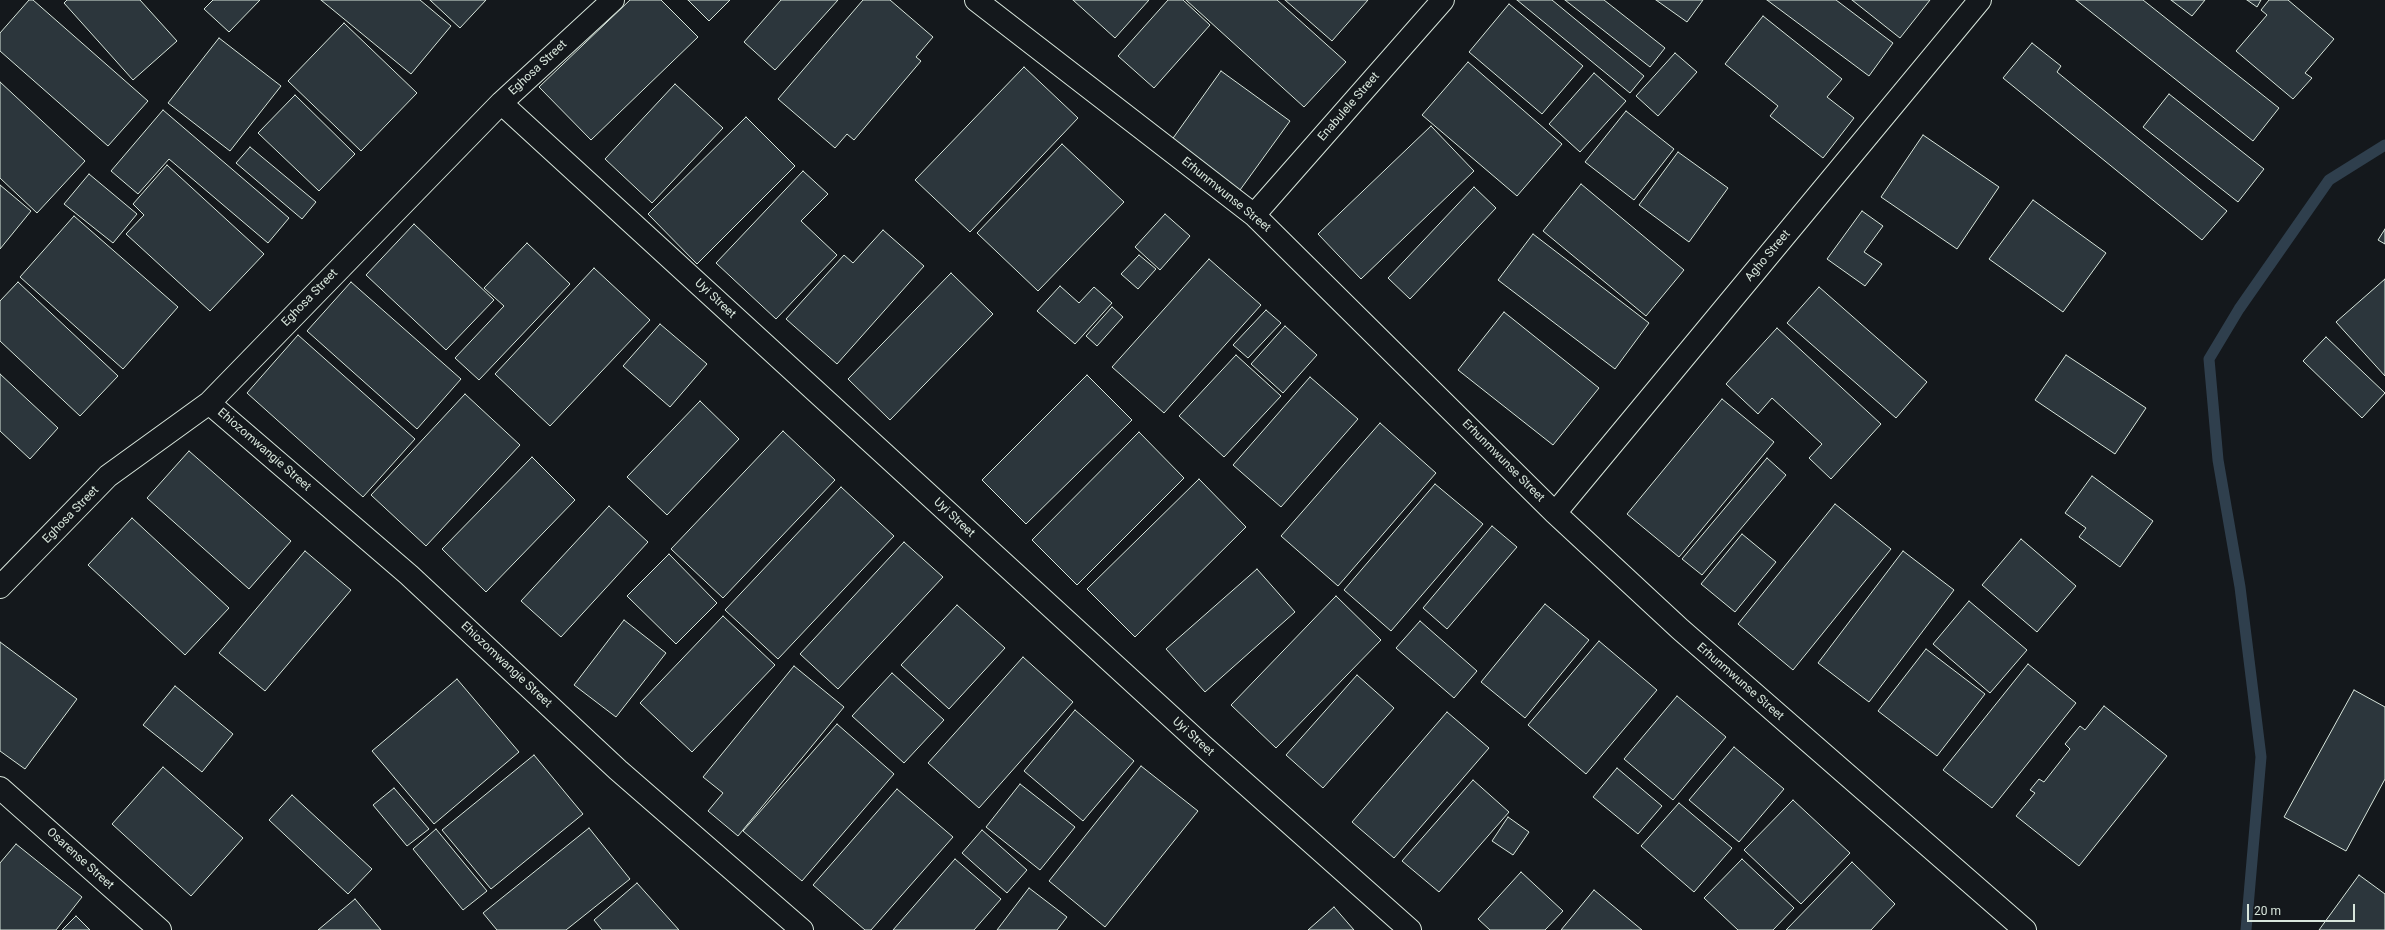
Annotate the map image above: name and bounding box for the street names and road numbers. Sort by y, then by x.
street label: Eghosa Street [506,37,570,99]
street label: Enabulele Street [1315,70,1383,144]
street label: Erhunmwunse Street [1178,155,1274,235]
street label: Agho Street [1742,227,1794,285]
street label: Eghosa Street [279,266,341,330]
street label: Uyi Street [691,276,739,322]
street label: Ehiozomwangie Street [214,405,314,495]
street label: Erhunmwunse Street [1459,417,1547,505]
street label: Eghosa Street [40,483,102,547]
street label: Uyi Street [930,495,978,541]
street label: Ehiozomwangie Street [458,619,554,711]
street label: Erhunmwunse Street [1693,640,1787,724]
street label: Uyi Street [1169,715,1217,759]
street label: Osarense Street [44,825,116,893]

